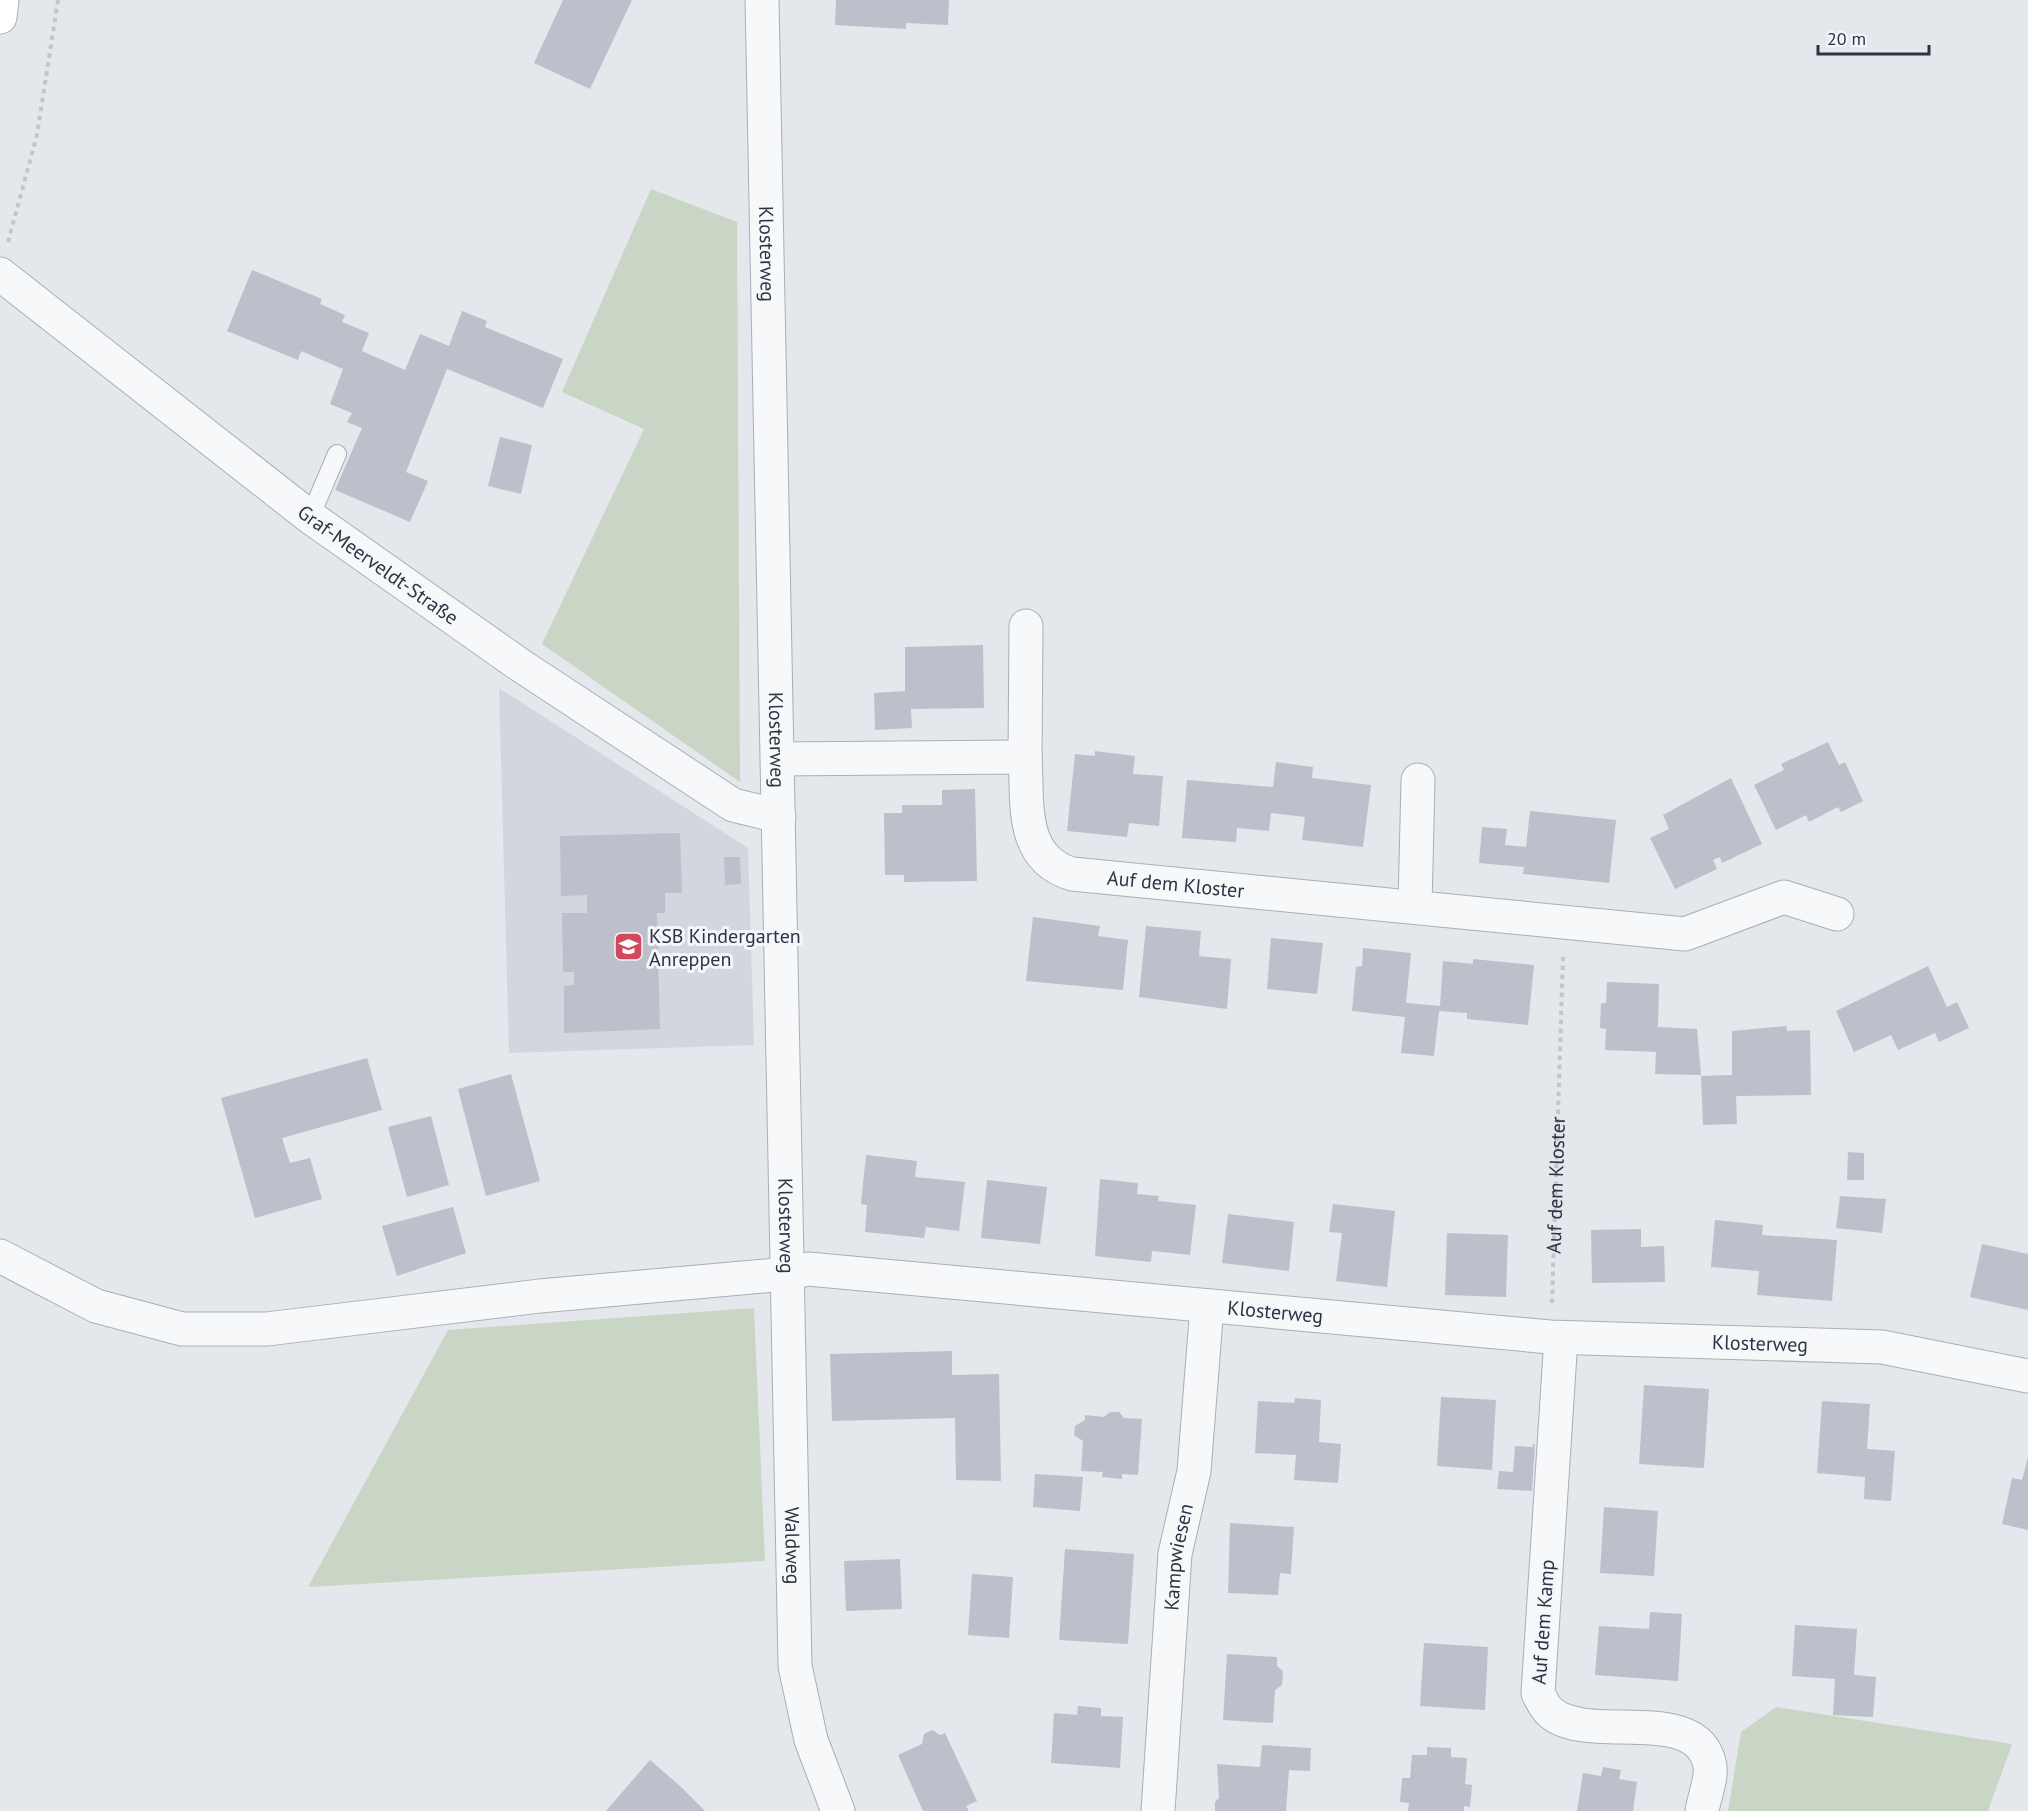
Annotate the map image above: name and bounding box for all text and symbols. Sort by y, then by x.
scale bar [1818,18,1929,56]
text: 20 m [1827,27,1866,50]
street label: Klosterweg [753,206,781,302]
street label: Graf-Meerveldt-Straße [292,499,464,631]
street label: Klosterweg [763,692,791,788]
street label: Auf dem Kloster [1106,865,1246,904]
place label: KSB Kindergarten Anreppen [649,923,801,972]
school or university icon: KSB Kindergarten Anreppen [612,931,644,963]
street label: Auf dem Kloster [1541,1116,1571,1254]
street label: Klosterweg [772,1178,800,1274]
street label: Klosterweg [1226,1294,1324,1329]
street label: Klosterweg [1712,1329,1808,1358]
street label: Kampwiesen [1158,1501,1199,1611]
street label: Waldweg [779,1507,806,1585]
street label: Auf dem Kamp [1526,1559,1560,1685]

